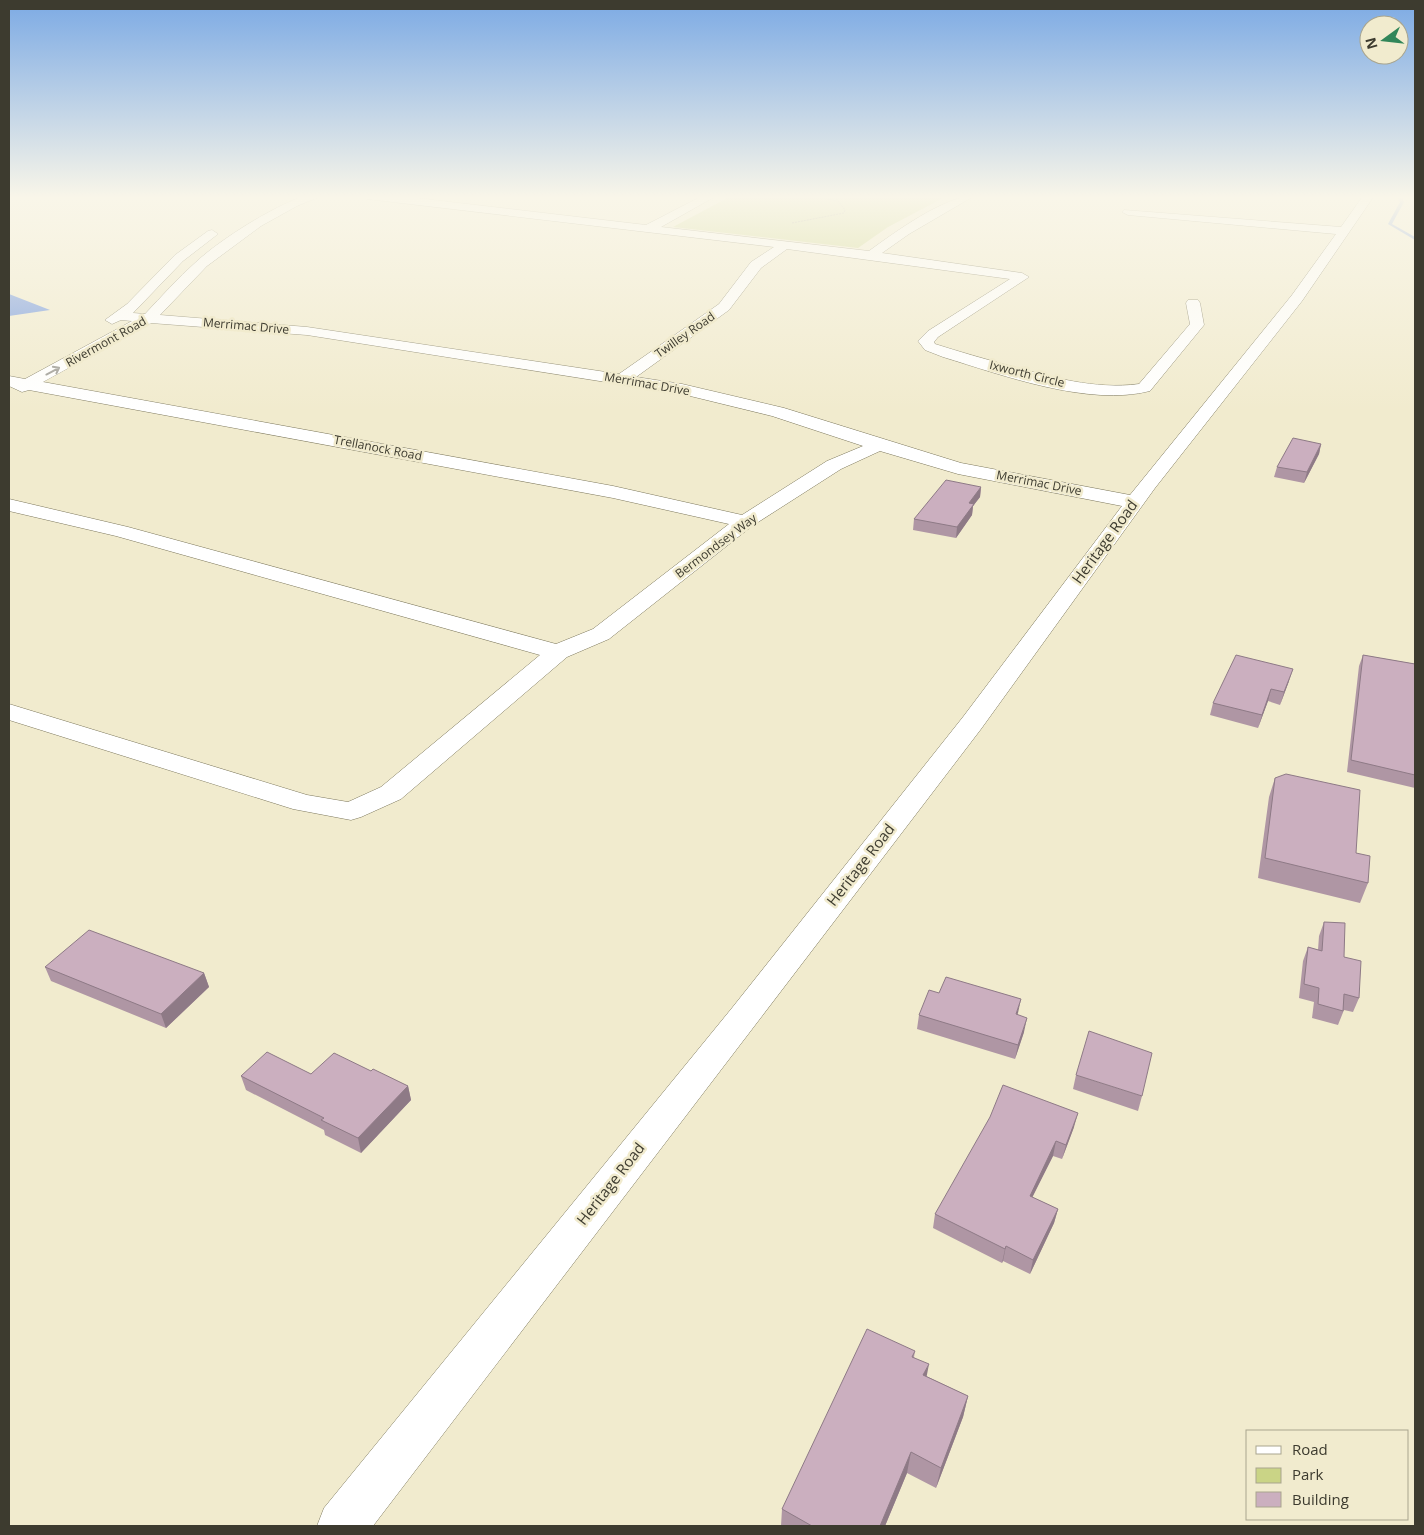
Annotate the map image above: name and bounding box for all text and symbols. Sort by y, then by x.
north arrow [1359,15,1409,65]
text: N [1360,36,1382,51]
street label: Twilley Road [651,308,718,361]
street label: Rivermont Road [62,312,149,371]
street label: Merrimac Drive [202,313,290,338]
street label: Ixworth Circle [988,356,1067,391]
one-way arrow [45,366,60,375]
street label: Merrimac Drive [603,368,691,399]
street label: Trellanock Road [333,431,424,464]
street label: Merrimac Drive [995,466,1083,499]
street label: Heritage Road [1067,495,1141,587]
street label: Bermondsey Way [672,509,761,582]
street label: Heritage Road [822,819,899,910]
street label: Heritage Road [572,1138,649,1229]
legend [1246,1430,1409,1520]
text: Road [1292,1439,1328,1459]
text: Park [1292,1464,1323,1484]
text: Building [1292,1489,1349,1509]

